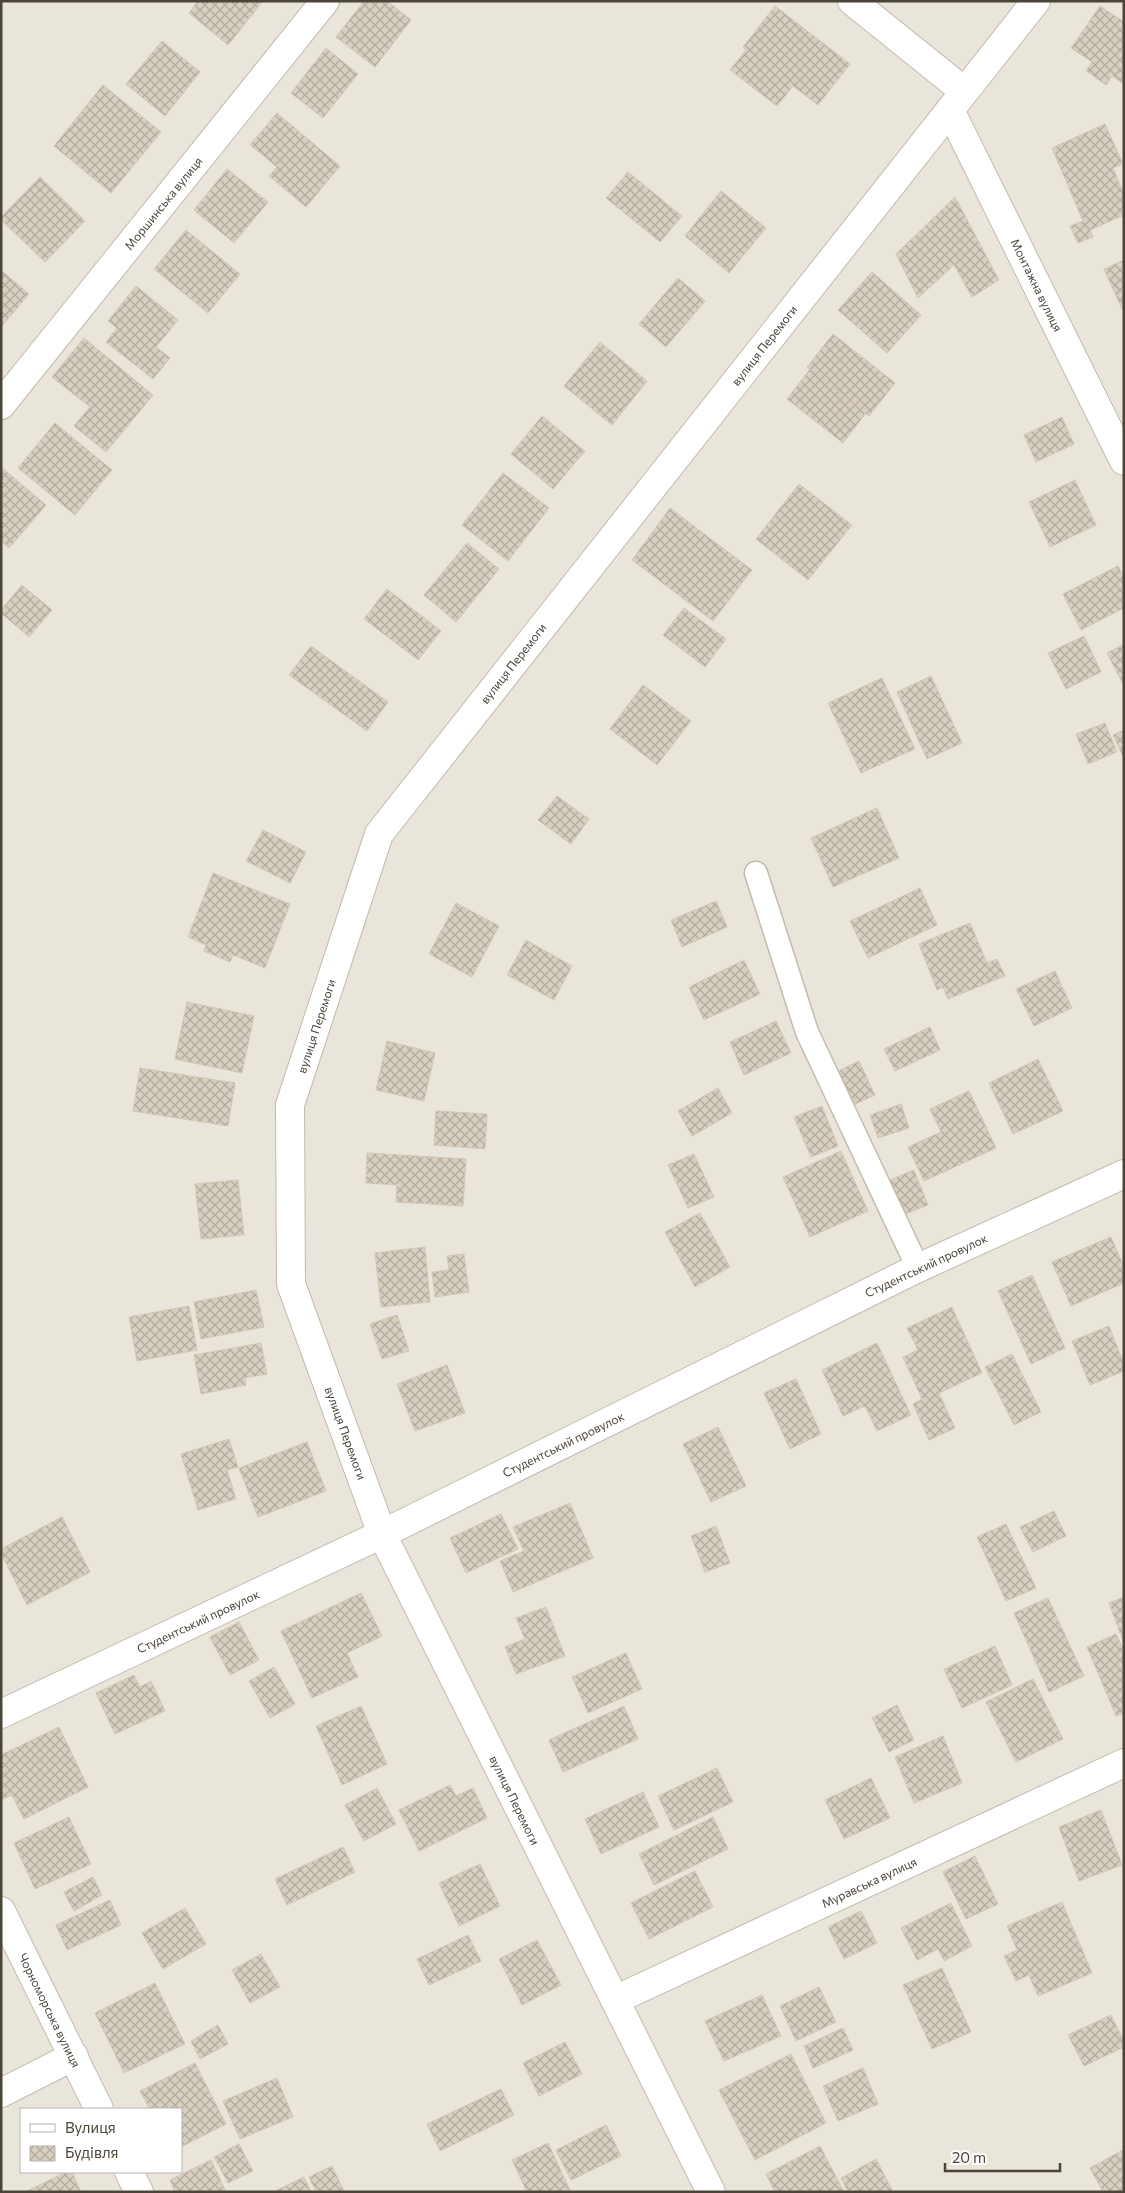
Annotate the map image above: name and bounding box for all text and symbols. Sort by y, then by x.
street label: Моршинська вулиця [121,154,205,252]
street label: Монтажна вулиця [1008,236,1066,334]
street label: вулиця Перемоги [728,302,800,388]
street label: вулиця Перемоги [477,620,549,706]
street label: вулиця Перемоги [294,977,338,1075]
street label: Студентський провулок [863,1230,990,1300]
street label: вулиця Перемоги [323,1385,369,1481]
street label: Студентський провулок [500,1408,627,1480]
street label: Студентський провулок [135,1586,262,1656]
street label: вулиця Перемоги [487,1753,543,1847]
street label: Муравська вулиця [819,1854,919,1910]
street label: Чорноморська вулиця [16,1951,84,2069]
legend [20,2108,182,2173]
text: Вулиця [65,2118,116,2136]
scale bar [945,2140,1060,2172]
text: Будівля [65,2143,118,2161]
text: 20 m [952,2148,986,2166]

